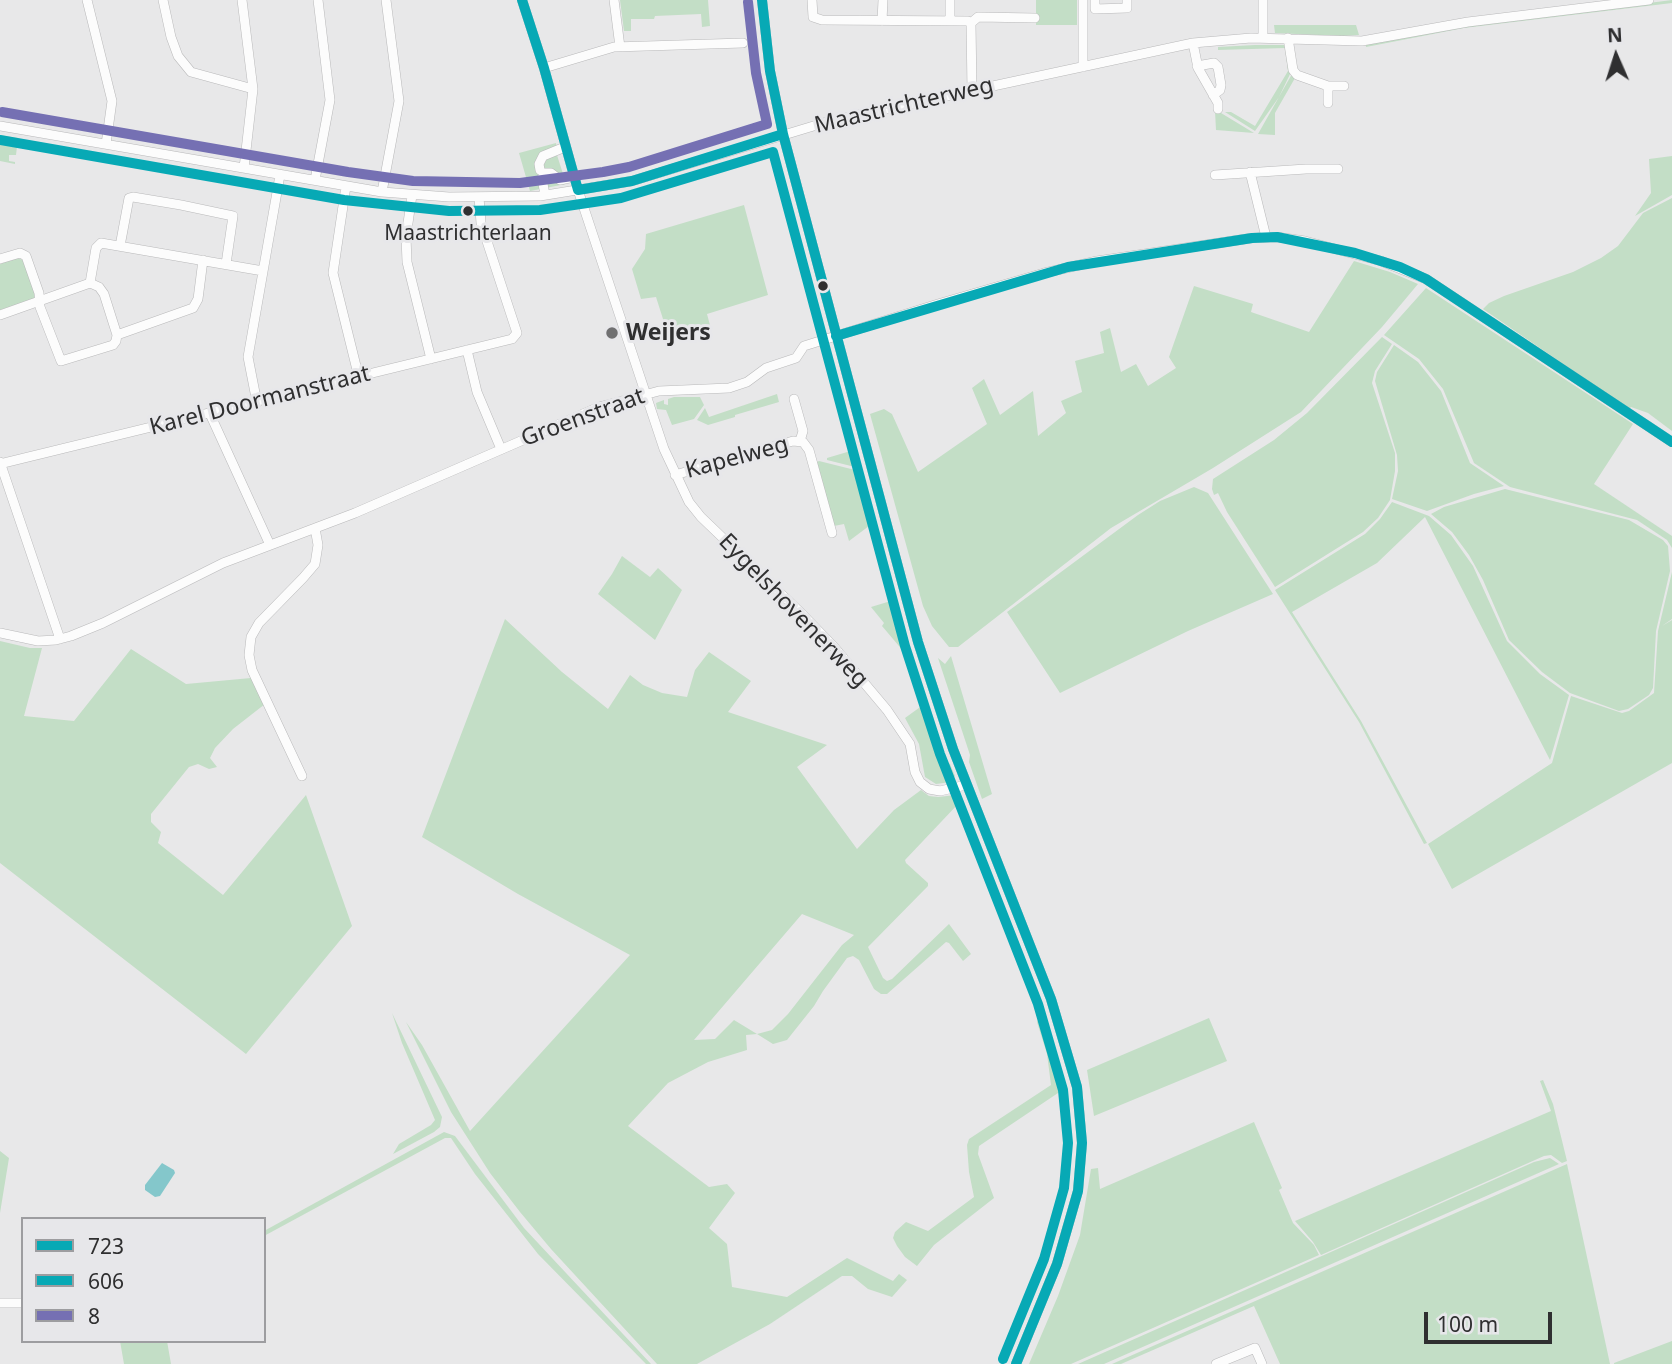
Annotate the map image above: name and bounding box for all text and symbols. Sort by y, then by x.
north arrow [1581,21,1651,91]
text: N [1606,22,1623,48]
street label: Maastrichterweg [812,72,996,140]
marker: Maastrichterlaan [461,204,475,218]
place label: Maastrichterlaan [384,221,552,247]
unlabelled marker [816,279,830,293]
place label: Weijers [626,319,711,347]
marker: Weijers [604,325,620,341]
street label: Karel Doormanstraat [147,360,373,442]
street label: Groenstraat [518,383,648,453]
street label: Kapelweg [683,431,791,485]
street label: Eygelshovenerweg [713,528,873,694]
legend [21,1217,266,1343]
text: 723 [88,1232,124,1260]
text: 606 [88,1267,124,1295]
scale bar [1427,1298,1555,1342]
text: 8 [88,1302,100,1330]
text: 100 m [1437,1310,1498,1338]

